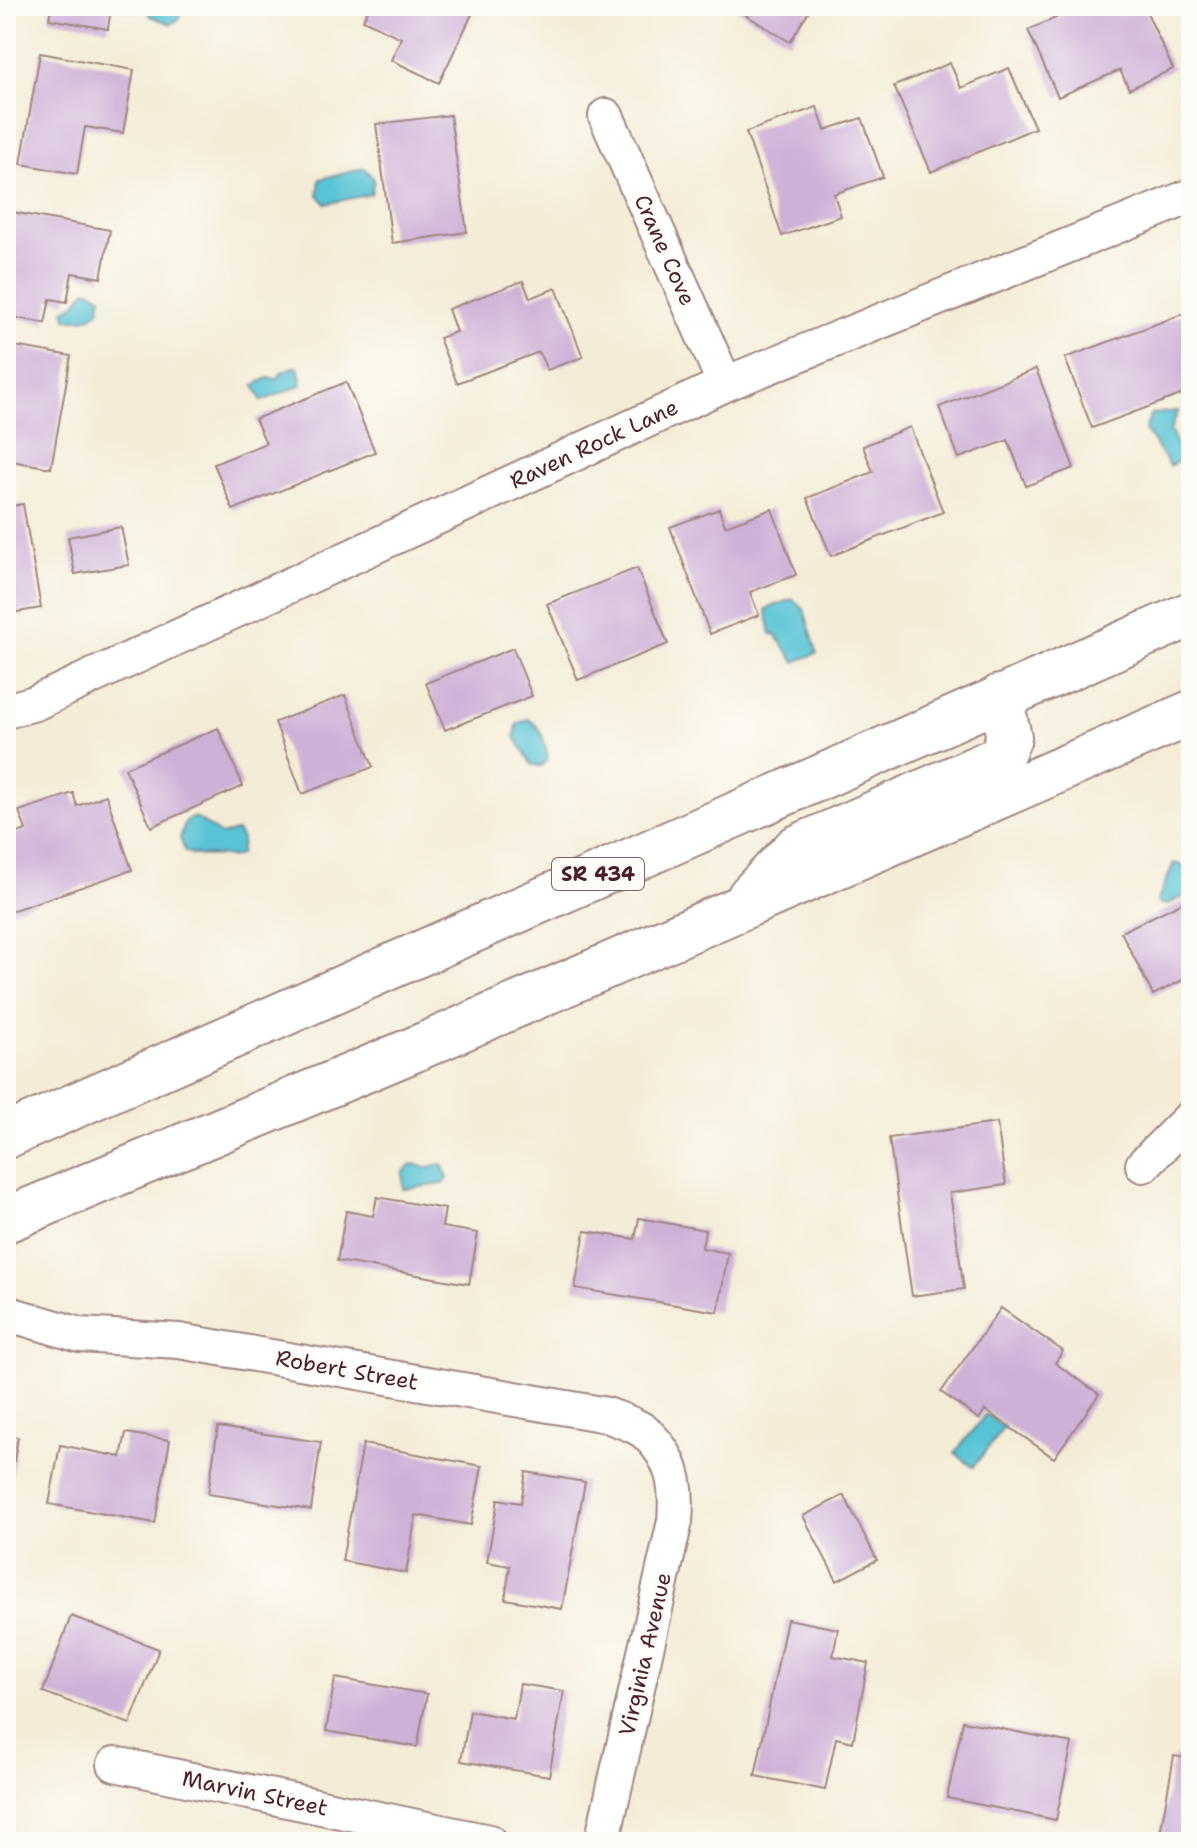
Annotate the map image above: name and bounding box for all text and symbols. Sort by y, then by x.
street label: Crane Cove [628,190,702,310]
street label: Raven Rock Lane [505,392,683,496]
road number: SR 434 [552,858,644,890]
street label: Robert Street [273,1343,421,1397]
street label: Virginia Avenue [612,1569,678,1739]
street label: Marvin Street [180,1763,330,1823]

